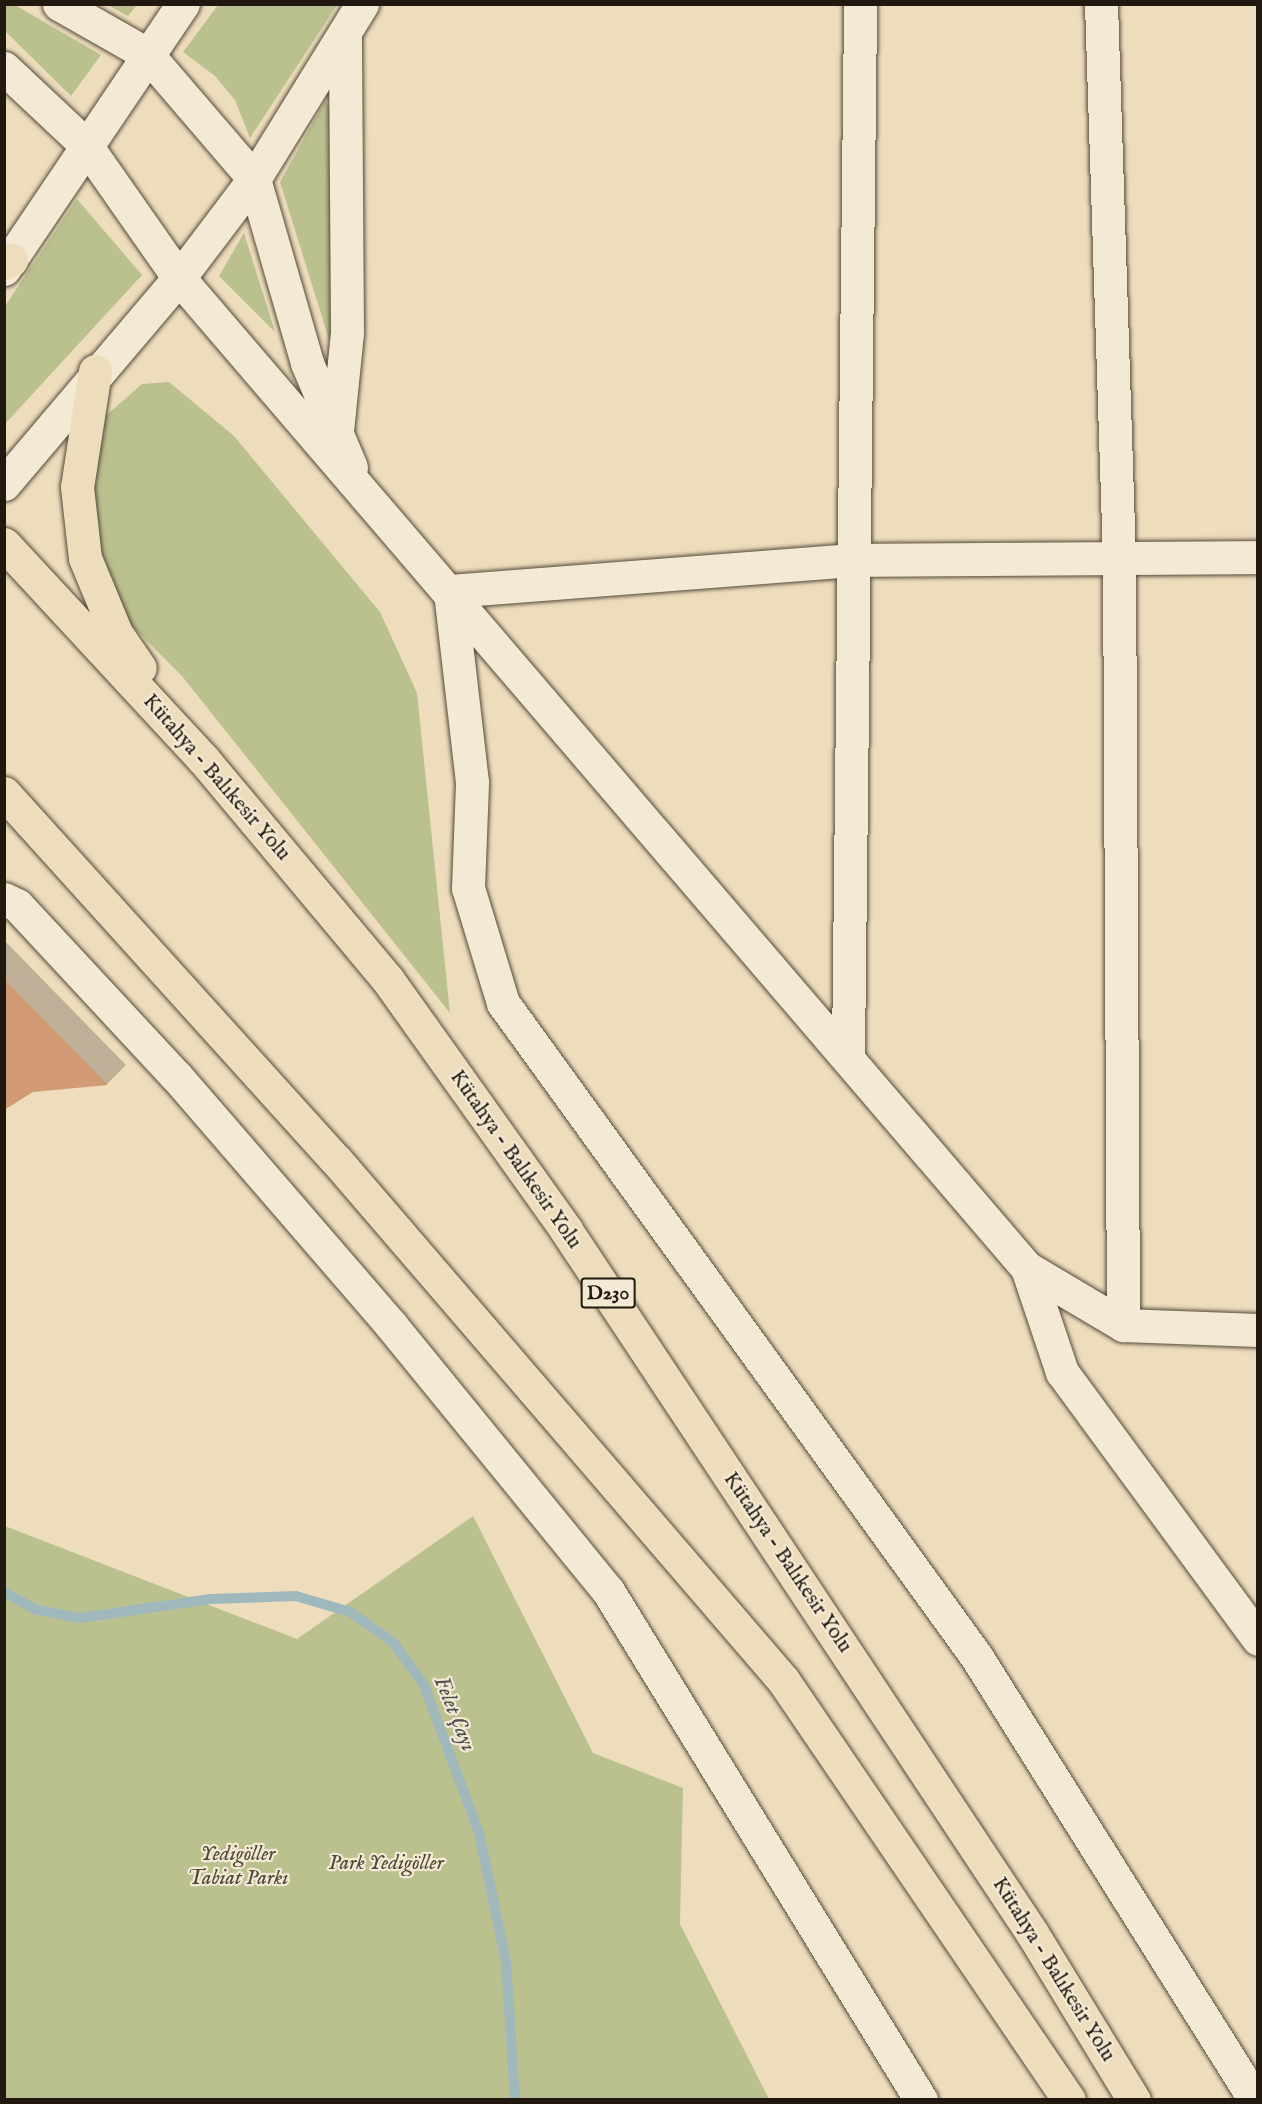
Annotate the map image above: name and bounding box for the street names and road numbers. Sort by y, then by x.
street label: Kütahya - Balıkesir Yolu [137,690,295,866]
street label: Kütahya - Balıkesir Yolu [444,1066,586,1254]
road number: D230 [580,1276,636,1310]
street label: Kütahya - Balıkesir Yolu [717,1468,857,1658]
street label: Kütahya - Balıkesir Yolu [986,1873,1120,2067]

